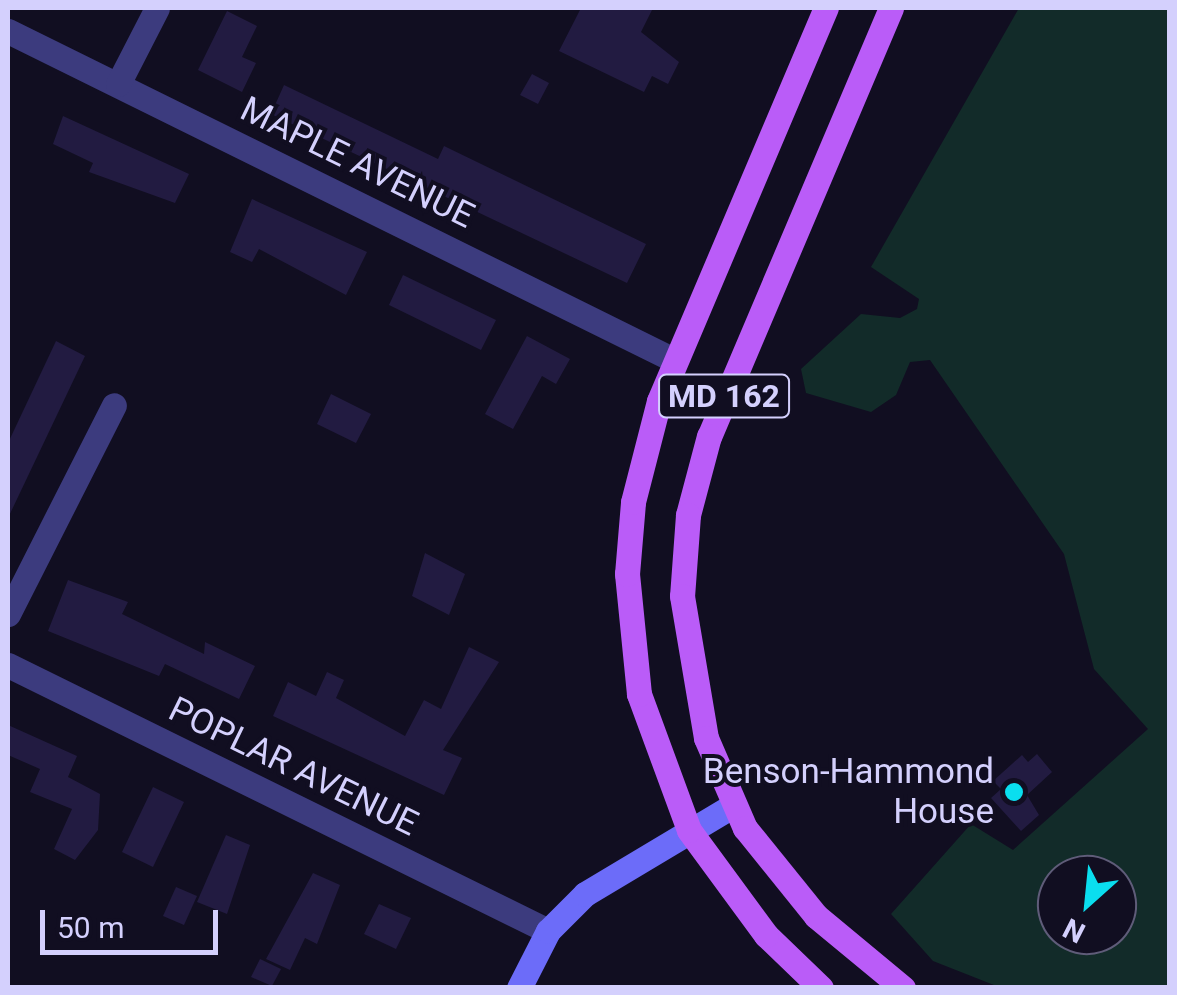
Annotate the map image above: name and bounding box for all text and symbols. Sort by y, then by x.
street label: MAPLE AVENUE [234,88,480,238]
road number: MD 162 [656,369,792,423]
street label: POPLAR AVENUE [162,689,424,845]
place label: Benson-Hammond House [703,751,994,833]
marker: Benson-Hammond House [1003,781,1025,803]
north arrow [1037,855,1137,955]
scale bar [45,890,222,952]
text: 50 m [57,910,124,945]
text: N [1058,911,1090,950]

